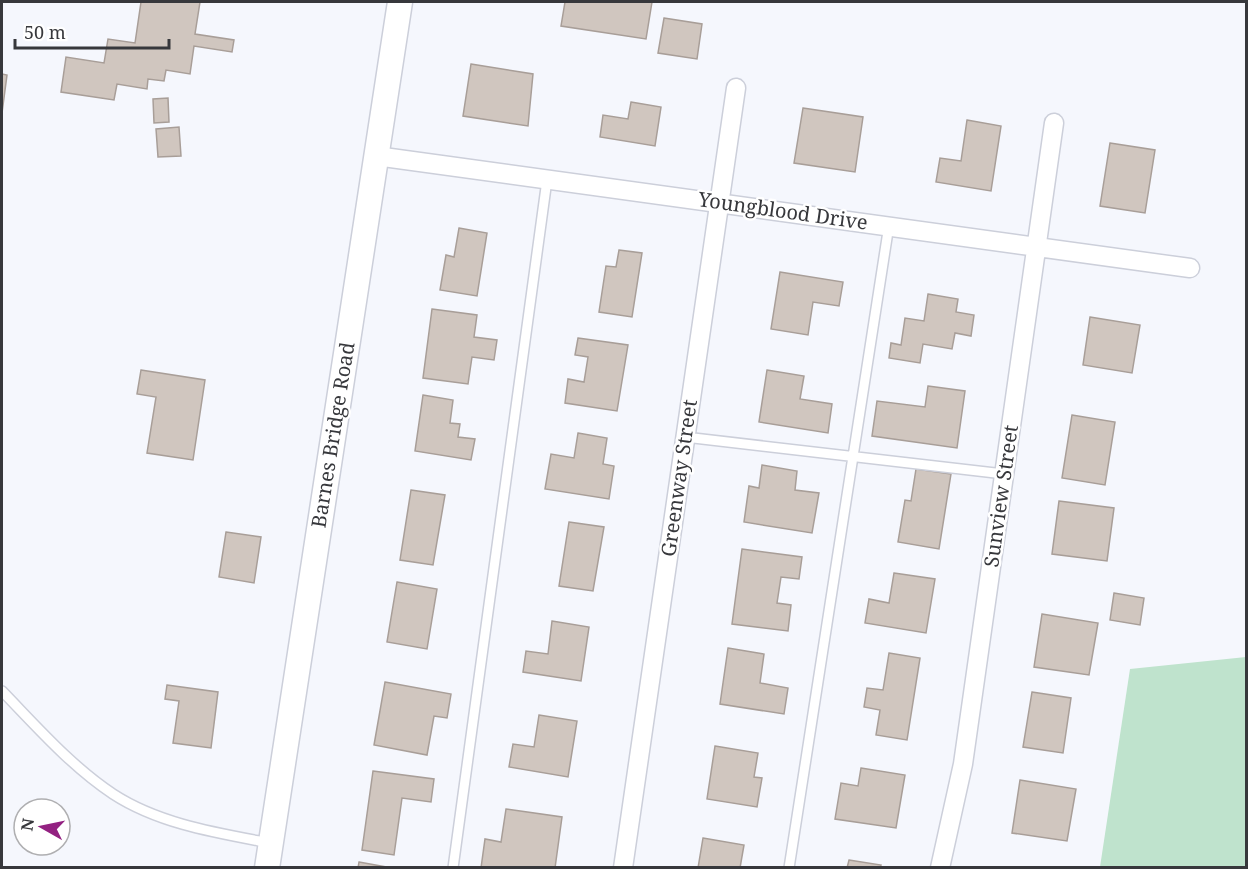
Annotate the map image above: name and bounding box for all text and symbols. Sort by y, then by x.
scale bar [15,12,170,50]
text: 50 m [24,20,66,44]
street label: Youngblood Drive [696,185,869,236]
street label: Barnes Bridge Road [304,340,361,530]
street label: Greenway Street [654,398,703,558]
street label: Sunview Street [977,423,1024,569]
north arrow [12,797,72,857]
text: N [15,816,39,833]

